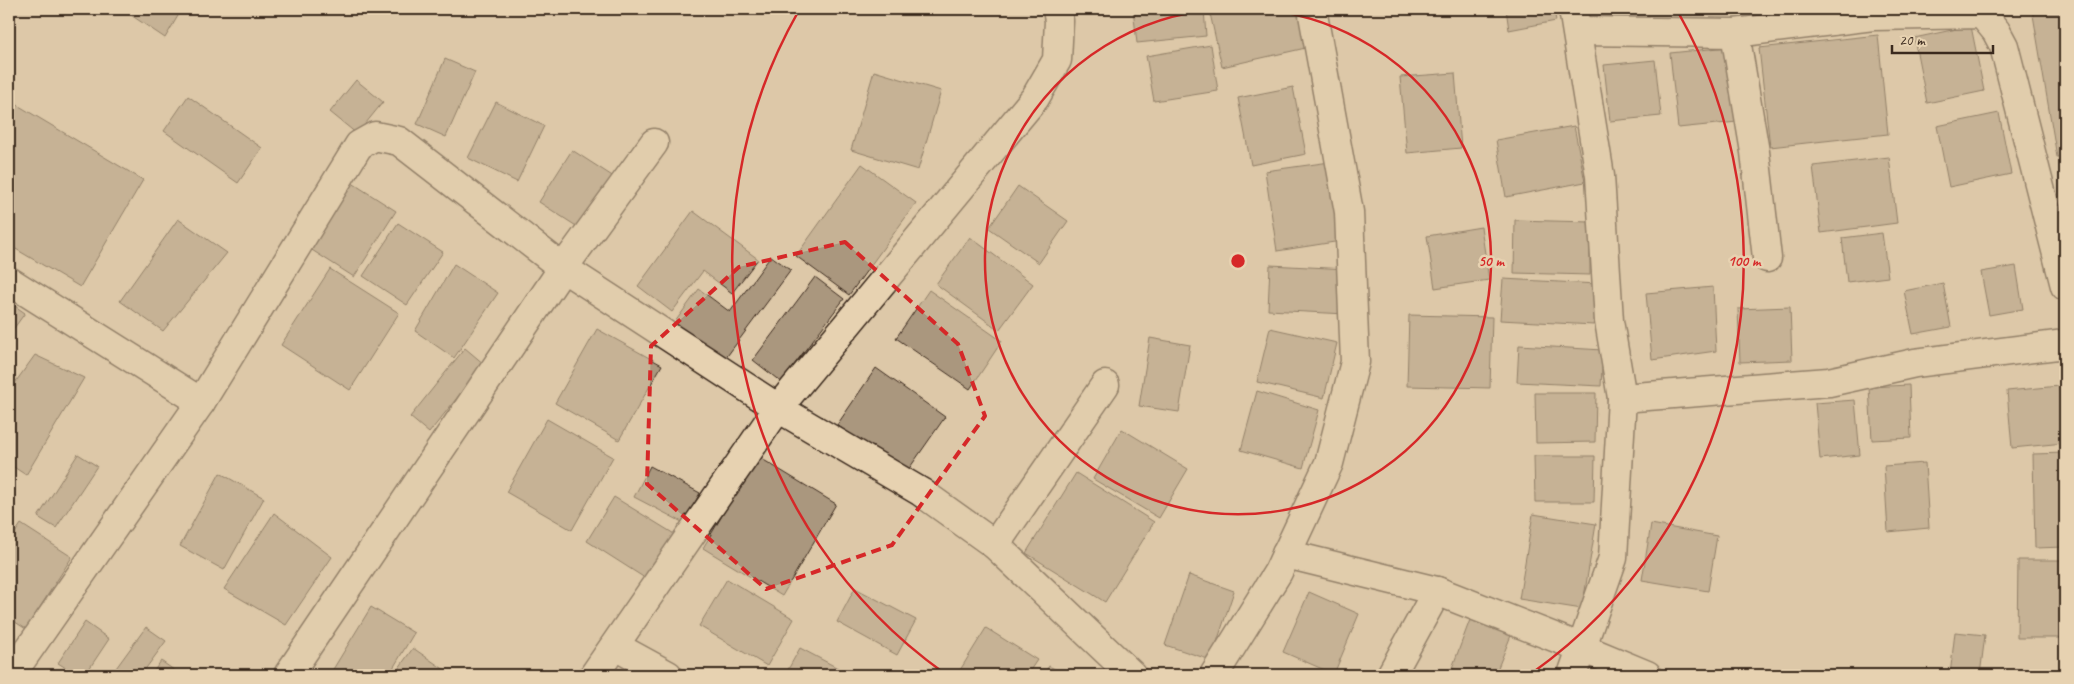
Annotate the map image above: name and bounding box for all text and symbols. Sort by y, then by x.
scale bar [1892,22,1993,54]
text: 20 m [1899,31,1926,50]
centre of rings [1229,252,1247,270]
text: 50 m [1478,252,1505,271]
text: 100 m [1728,252,1762,271]

